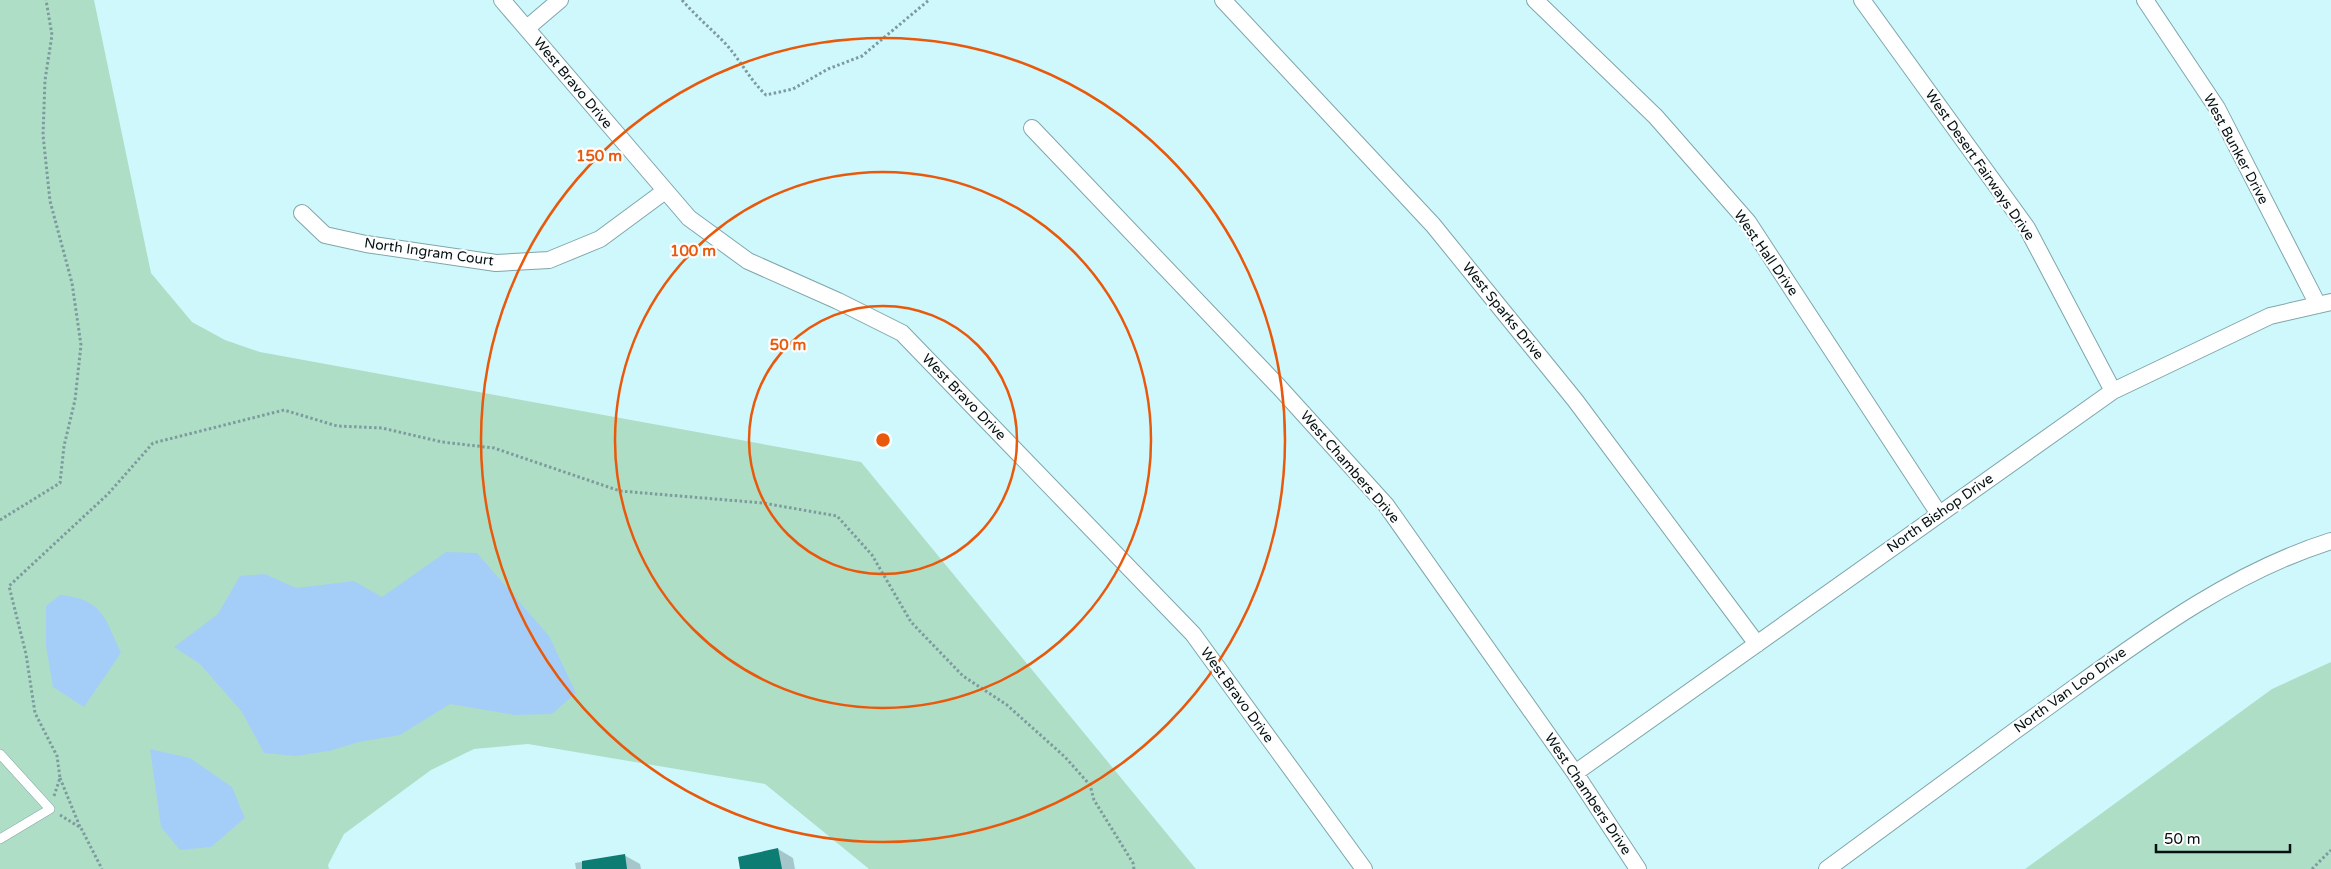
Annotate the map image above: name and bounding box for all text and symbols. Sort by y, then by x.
street label: West Bravo Drive [530,34,616,132]
street label: West Desert Fairways Drive [1922,87,2038,243]
street label: West Bunker Drive [2200,91,2272,207]
text: 150 m [576,147,622,165]
street label: West Hall Drive [1730,207,1802,299]
street label: North Ingram Court [363,234,496,270]
text: 100 m [670,242,716,260]
street label: West Sparks Drive [1459,259,1547,363]
text: 50 m [770,336,806,354]
street label: West Bravo Drive [918,350,1010,444]
street label: West Chambers Drive [1297,407,1403,527]
centre of rings [874,431,892,449]
street label: North Bishop Drive [1883,470,1997,556]
street label: West Bravo Drive [1197,644,1277,746]
street label: North Van Loo Drive [2011,644,2130,736]
street label: West Chambers Drive [1541,730,1635,858]
scale bar [2156,822,2290,854]
text: 50 m [2164,830,2201,848]

